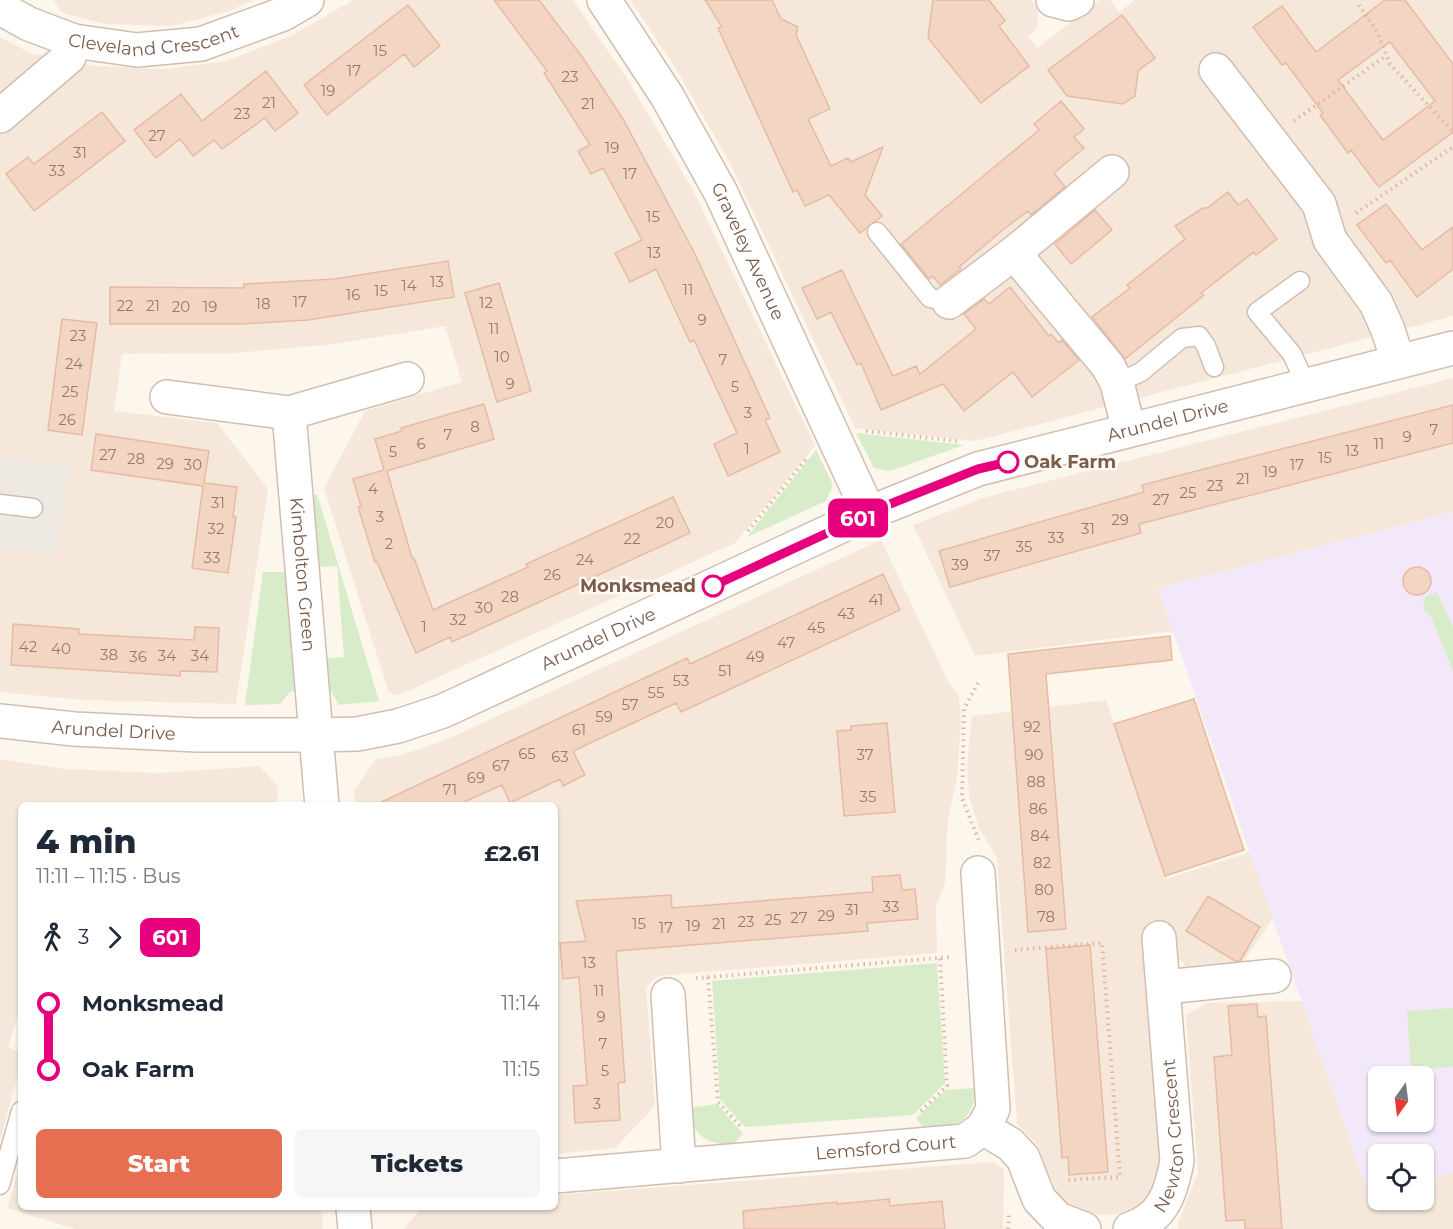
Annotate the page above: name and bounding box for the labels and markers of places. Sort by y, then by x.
marker: Oak Farm [997,451,1019,473]
place label: Oak Farm [1024,451,1116,473]
place label: Monksmead [580,575,696,597]
marker: Monksmead [702,575,724,597]

